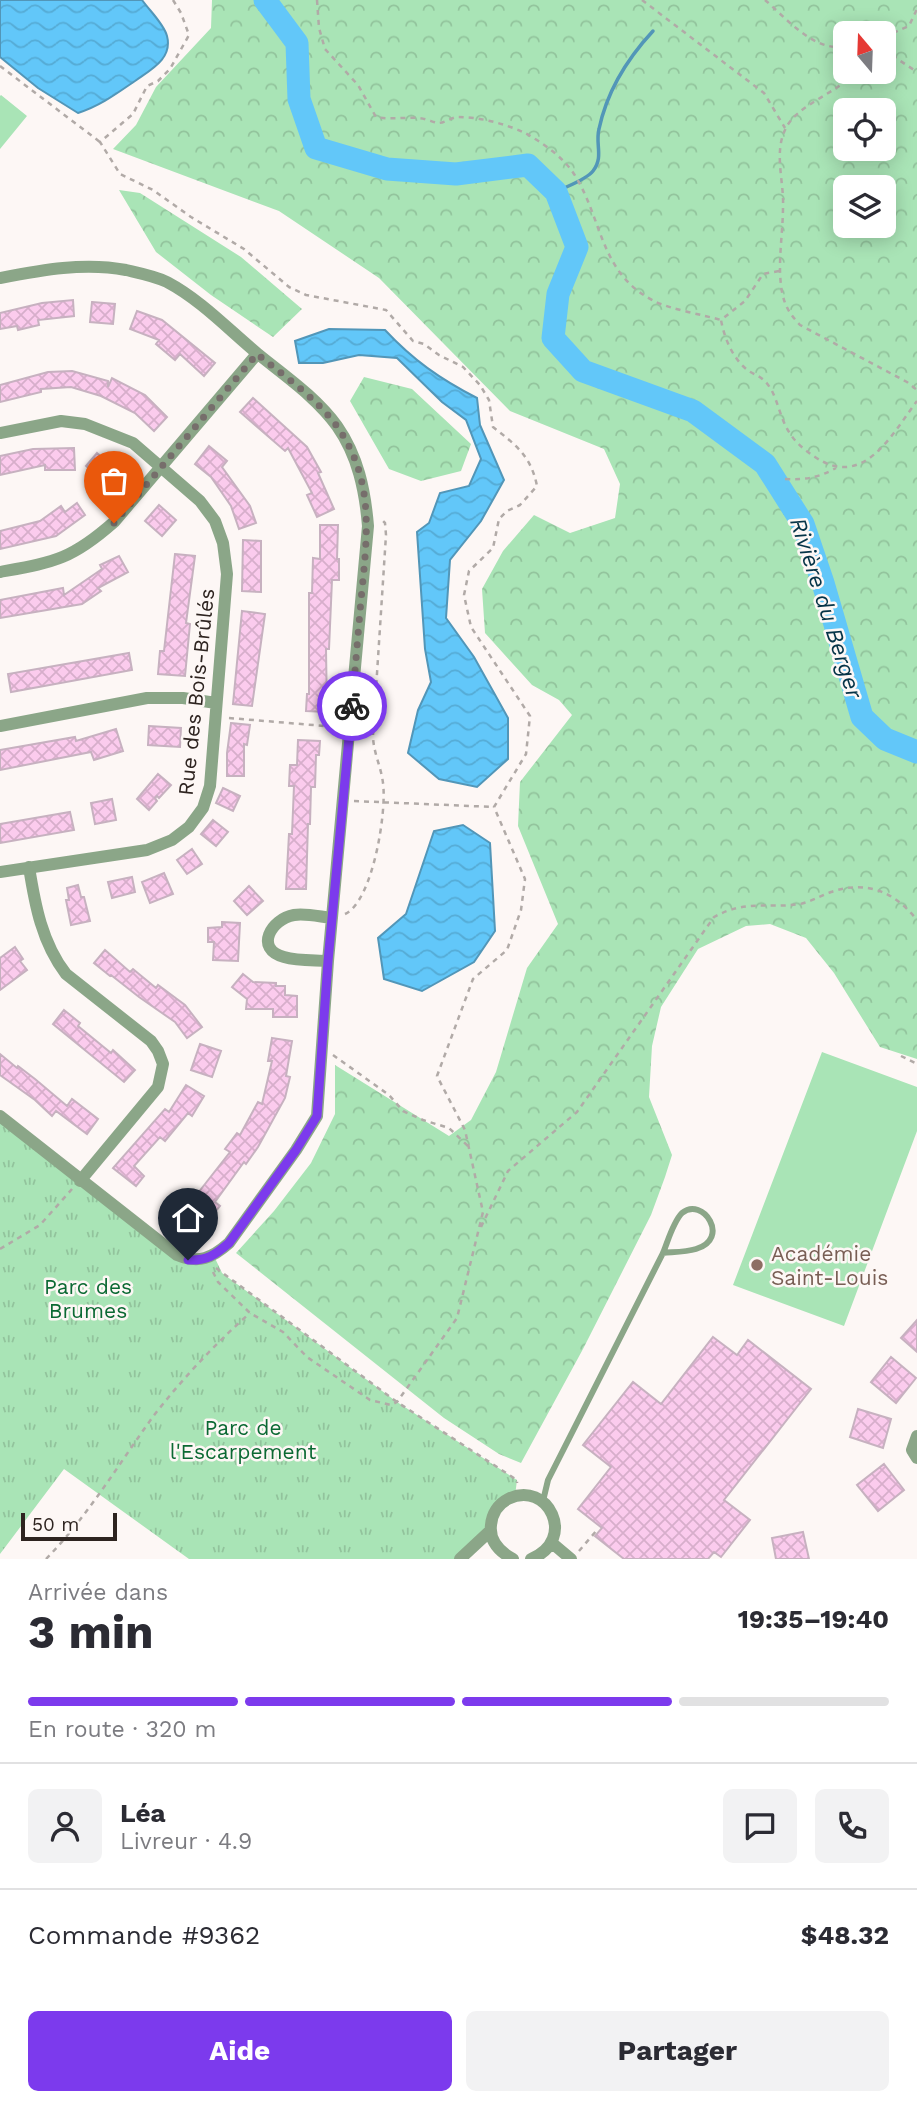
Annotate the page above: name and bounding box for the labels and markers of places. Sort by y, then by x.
pin [84,451,144,523]
pin [158,1188,218,1260]
place label: Académie Saint-Louis [771,1241,888,1290]
marker: Académie Saint-Louis [749,1257,765,1273]

